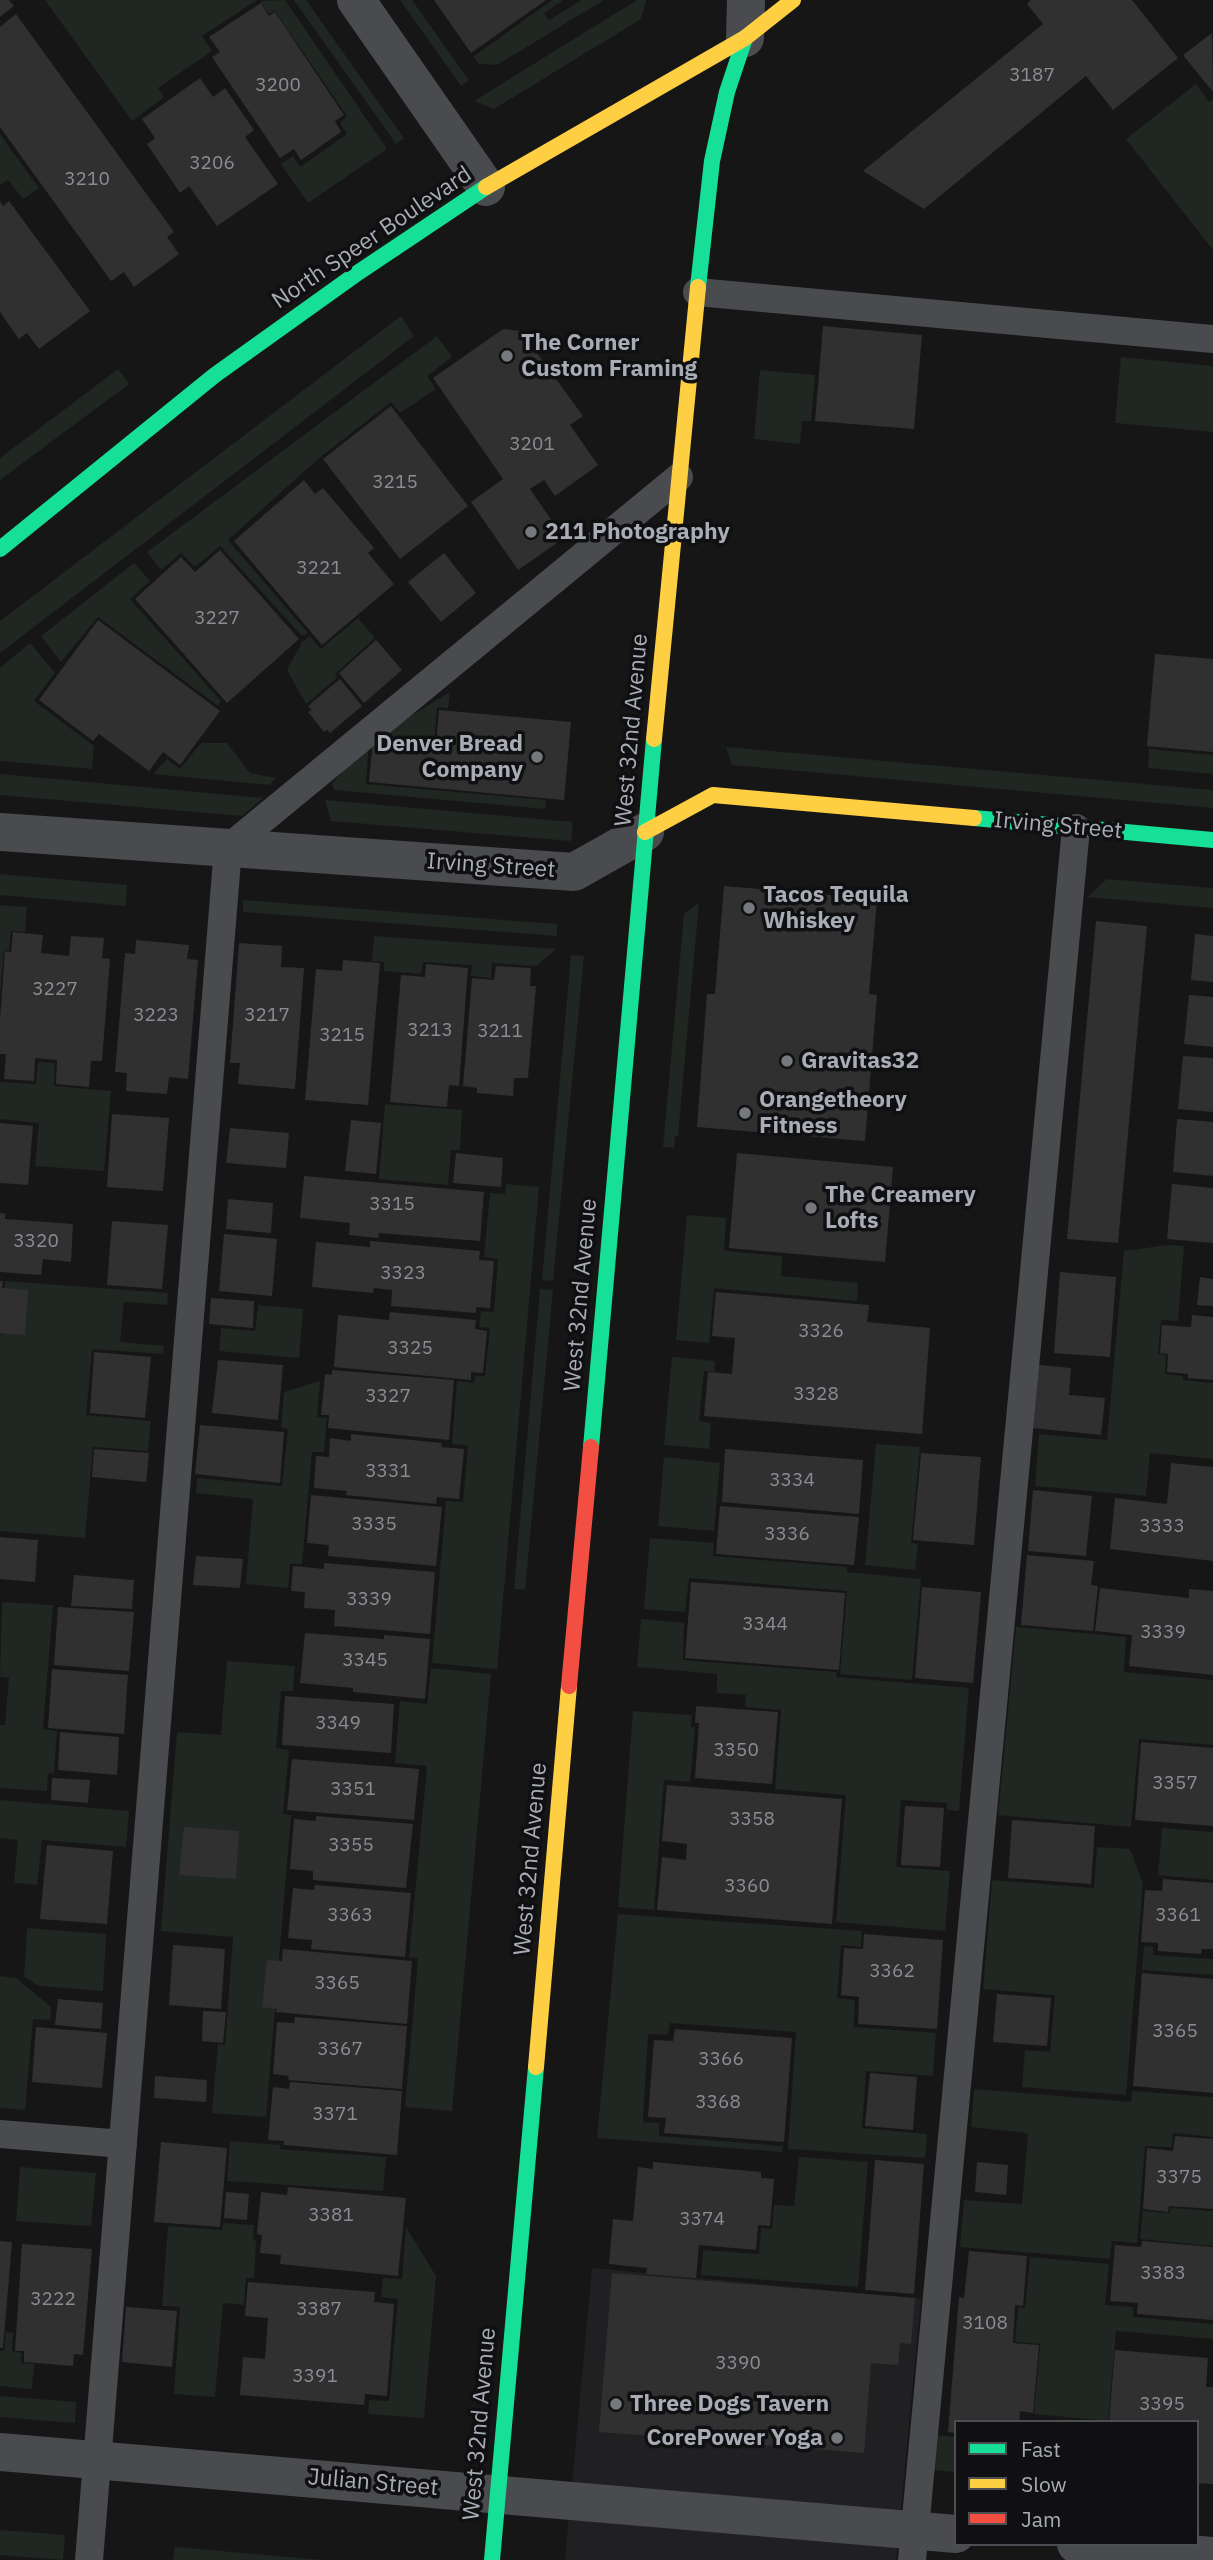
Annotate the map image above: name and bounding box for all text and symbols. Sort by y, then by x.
house number: 3187 [1009,65,1055,87]
house number: 3200 [255,75,301,97]
house number: 3206 [189,153,235,175]
street label: North Speer Boulevard [267,161,477,315]
house number: 3210 [64,169,110,191]
place label: The Corner Custom Framing [521,329,697,383]
marker: The Corner Custom Framing [499,348,515,364]
house number: 3201 [509,434,555,456]
house number: 3215 [372,472,418,494]
place label: 211 Photography [545,518,730,546]
marker: 211 Photography [523,524,539,540]
house number: 3221 [296,558,342,580]
house number: 3227 [194,608,240,630]
street label: West 32nd Avenue [610,632,654,828]
place label: Denver Bread Company [376,730,523,784]
marker: Denver Bread Company [529,749,545,765]
street label: Irving Street [993,807,1123,845]
street label: Irving Street [426,848,556,884]
place label: Tacos Tequila Whiskey [763,881,909,935]
marker: Tacos Tequila Whiskey [741,900,757,916]
house number: 3227 [32,979,78,1001]
house number: 3223 [133,1005,179,1027]
house number: 3217 [244,1005,290,1027]
house number: 3213 [407,1020,453,1042]
house number: 3211 [477,1021,523,1043]
house number: 3215 [319,1025,365,1047]
place label: Gravitas32 [801,1047,919,1075]
marker: Gravitas32 [779,1053,795,1069]
place label: Orangetheory Fitness [759,1086,907,1140]
marker: Orangetheory Fitness [737,1105,753,1121]
place label: The Creamery Lofts [825,1181,976,1235]
house number: 3315 [369,1194,415,1216]
street label: West 32nd Avenue [559,1197,603,1393]
marker: The Creamery Lofts [803,1200,819,1216]
house number: 3320 [13,1231,59,1253]
house number: 3323 [380,1263,426,1285]
house number: 3326 [798,1321,844,1343]
house number: 3325 [387,1338,433,1360]
house number: 3328 [793,1384,839,1406]
house number: 3327 [365,1386,411,1408]
house number: 3331 [365,1461,411,1483]
house number: 3334 [769,1470,815,1492]
house number: 3335 [351,1514,397,1536]
house number: 3333 [1139,1516,1185,1538]
house number: 3336 [764,1524,810,1546]
house number: 3339 [346,1589,392,1611]
house number: 3344 [742,1614,788,1636]
house number: 3339 [1140,1622,1186,1644]
house number: 3345 [342,1650,388,1672]
house number: 3349 [315,1713,361,1735]
house number: 3350 [713,1740,759,1762]
street label: West 32nd Avenue [509,1761,553,1957]
house number: 3357 [1152,1773,1198,1795]
house number: 3351 [330,1779,376,1801]
house number: 3358 [729,1809,775,1831]
house number: 3355 [328,1835,374,1857]
house number: 3360 [724,1876,770,1898]
house number: 3363 [327,1905,373,1927]
house number: 3361 [1155,1905,1201,1927]
house number: 3362 [869,1961,915,1983]
house number: 3365 [314,1973,360,1995]
house number: 3365 [1152,2021,1198,2043]
house number: 3367 [317,2039,363,2061]
house number: 3366 [698,2049,744,2071]
house number: 3368 [695,2092,741,2114]
house number: 3371 [312,2104,358,2126]
house number: 3375 [1156,2167,1202,2189]
house number: 3381 [308,2205,354,2227]
house number: 3374 [679,2209,725,2231]
house number: 3383 [1140,2263,1186,2285]
house number: 3222 [30,2289,76,2311]
house number: 3387 [296,2299,342,2321]
house number: 3108 [962,2313,1008,2335]
street label: West 32nd Avenue [458,2326,502,2522]
house number: 3390 [715,2353,761,2375]
house number: 3391 [292,2366,338,2388]
place label: Three Dogs Tavern [630,2390,829,2418]
house number: 3395 [1139,2394,1185,2416]
marker: Three Dogs Tavern [608,2396,624,2412]
legend [954,2420,1199,2546]
place label: CorePower Yoga [647,2424,823,2452]
marker: CorePower Yoga [829,2430,845,2446]
text: Fast [1021,2435,1061,2463]
street label: Julian Street [307,2464,439,2502]
text: Slow [1021,2470,1067,2498]
text: Jam [1021,2505,1061,2533]

